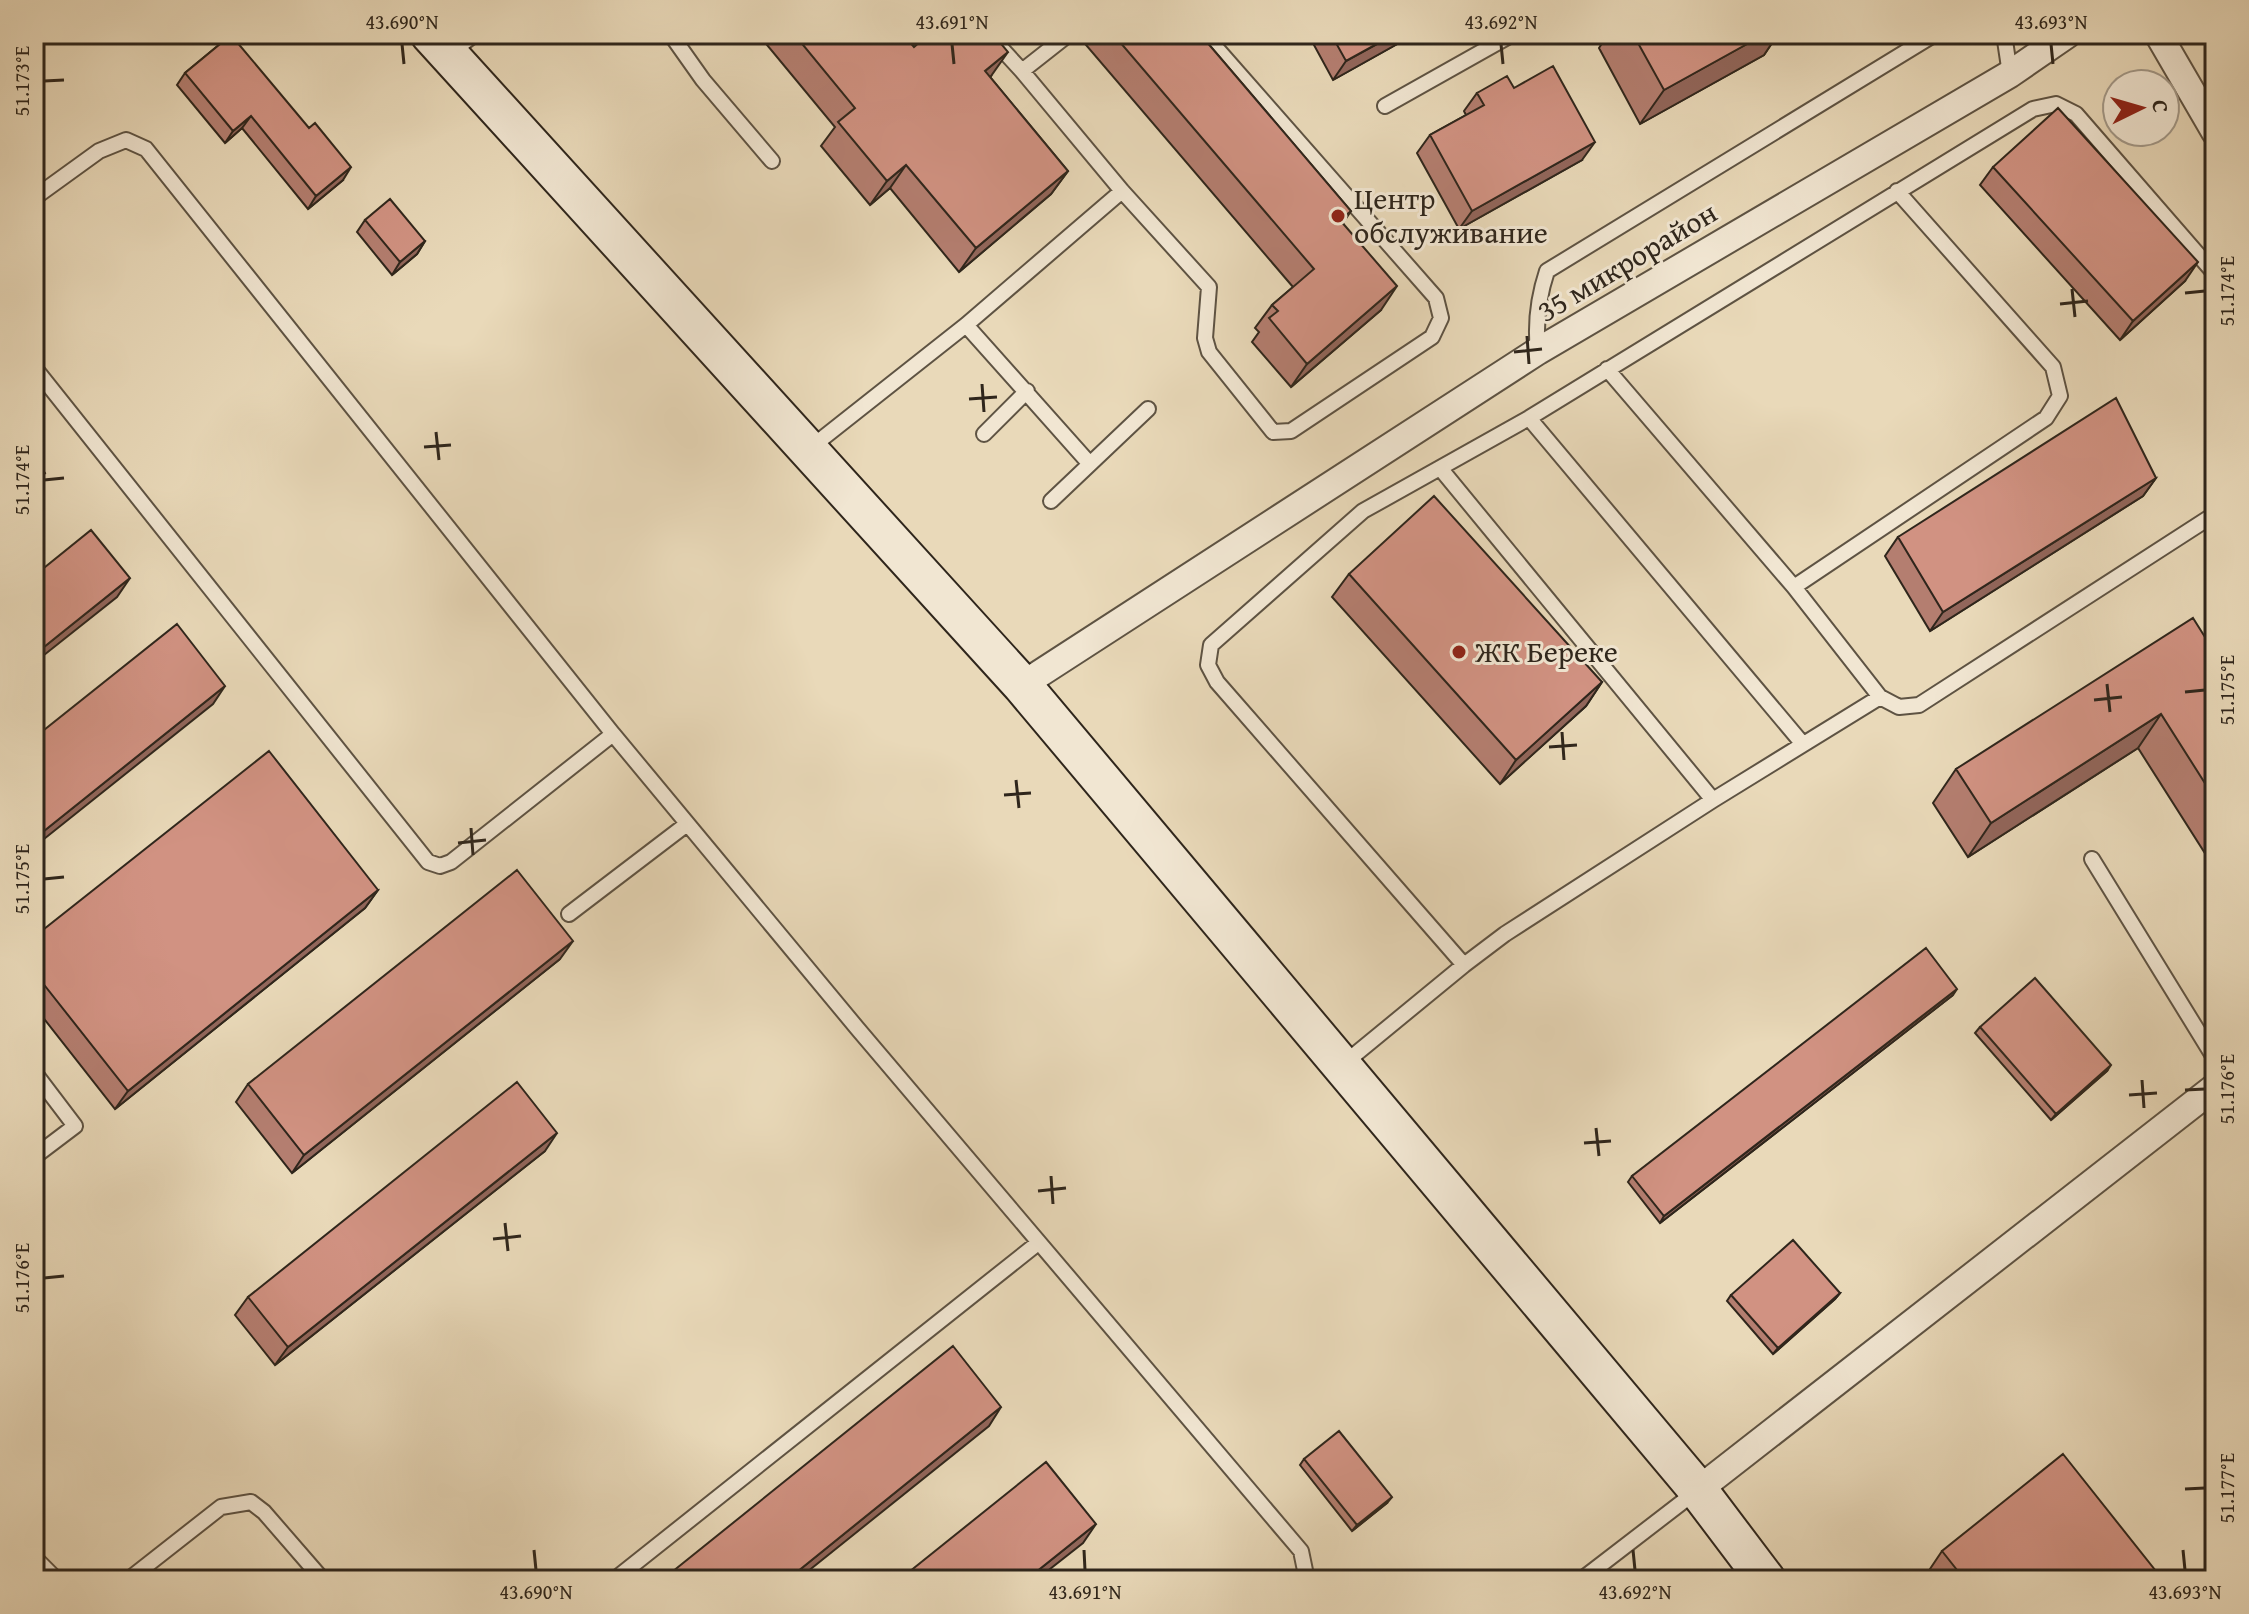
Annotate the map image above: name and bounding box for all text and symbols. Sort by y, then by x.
text: 43.690°N [365,7,439,36]
text: 43.691°N [915,7,989,36]
text: 43.692°N [1464,7,1538,36]
text: 43.693°N [2014,7,2088,36]
text: 51.173°E [7,46,36,116]
north arrow [2101,68,2181,148]
text: С [2144,99,2177,114]
place label: Центр обслуживание [1354,176,1548,254]
street label: 35 микрорайон [1528,190,1725,332]
marker: Центр обслуживание [1329,207,1347,225]
text: 51.174°E [2212,256,2241,326]
text: 51.174°E [7,445,36,515]
place label: ЖК Береке [1474,629,1618,673]
marker: ЖК Береке [1450,643,1468,661]
text: 51.175°E [2212,655,2241,725]
text: 51.175°E [7,844,36,914]
text: 51.176°E [2212,1054,2241,1124]
text: 51.176°E [7,1243,36,1313]
text: 51.177°E [2212,1453,2241,1523]
text: 43.690°N [499,1577,573,1606]
text: 43.691°N [1048,1577,1122,1606]
text: 43.692°N [1598,1577,1672,1606]
text: 43.693°N [2148,1577,2222,1606]

